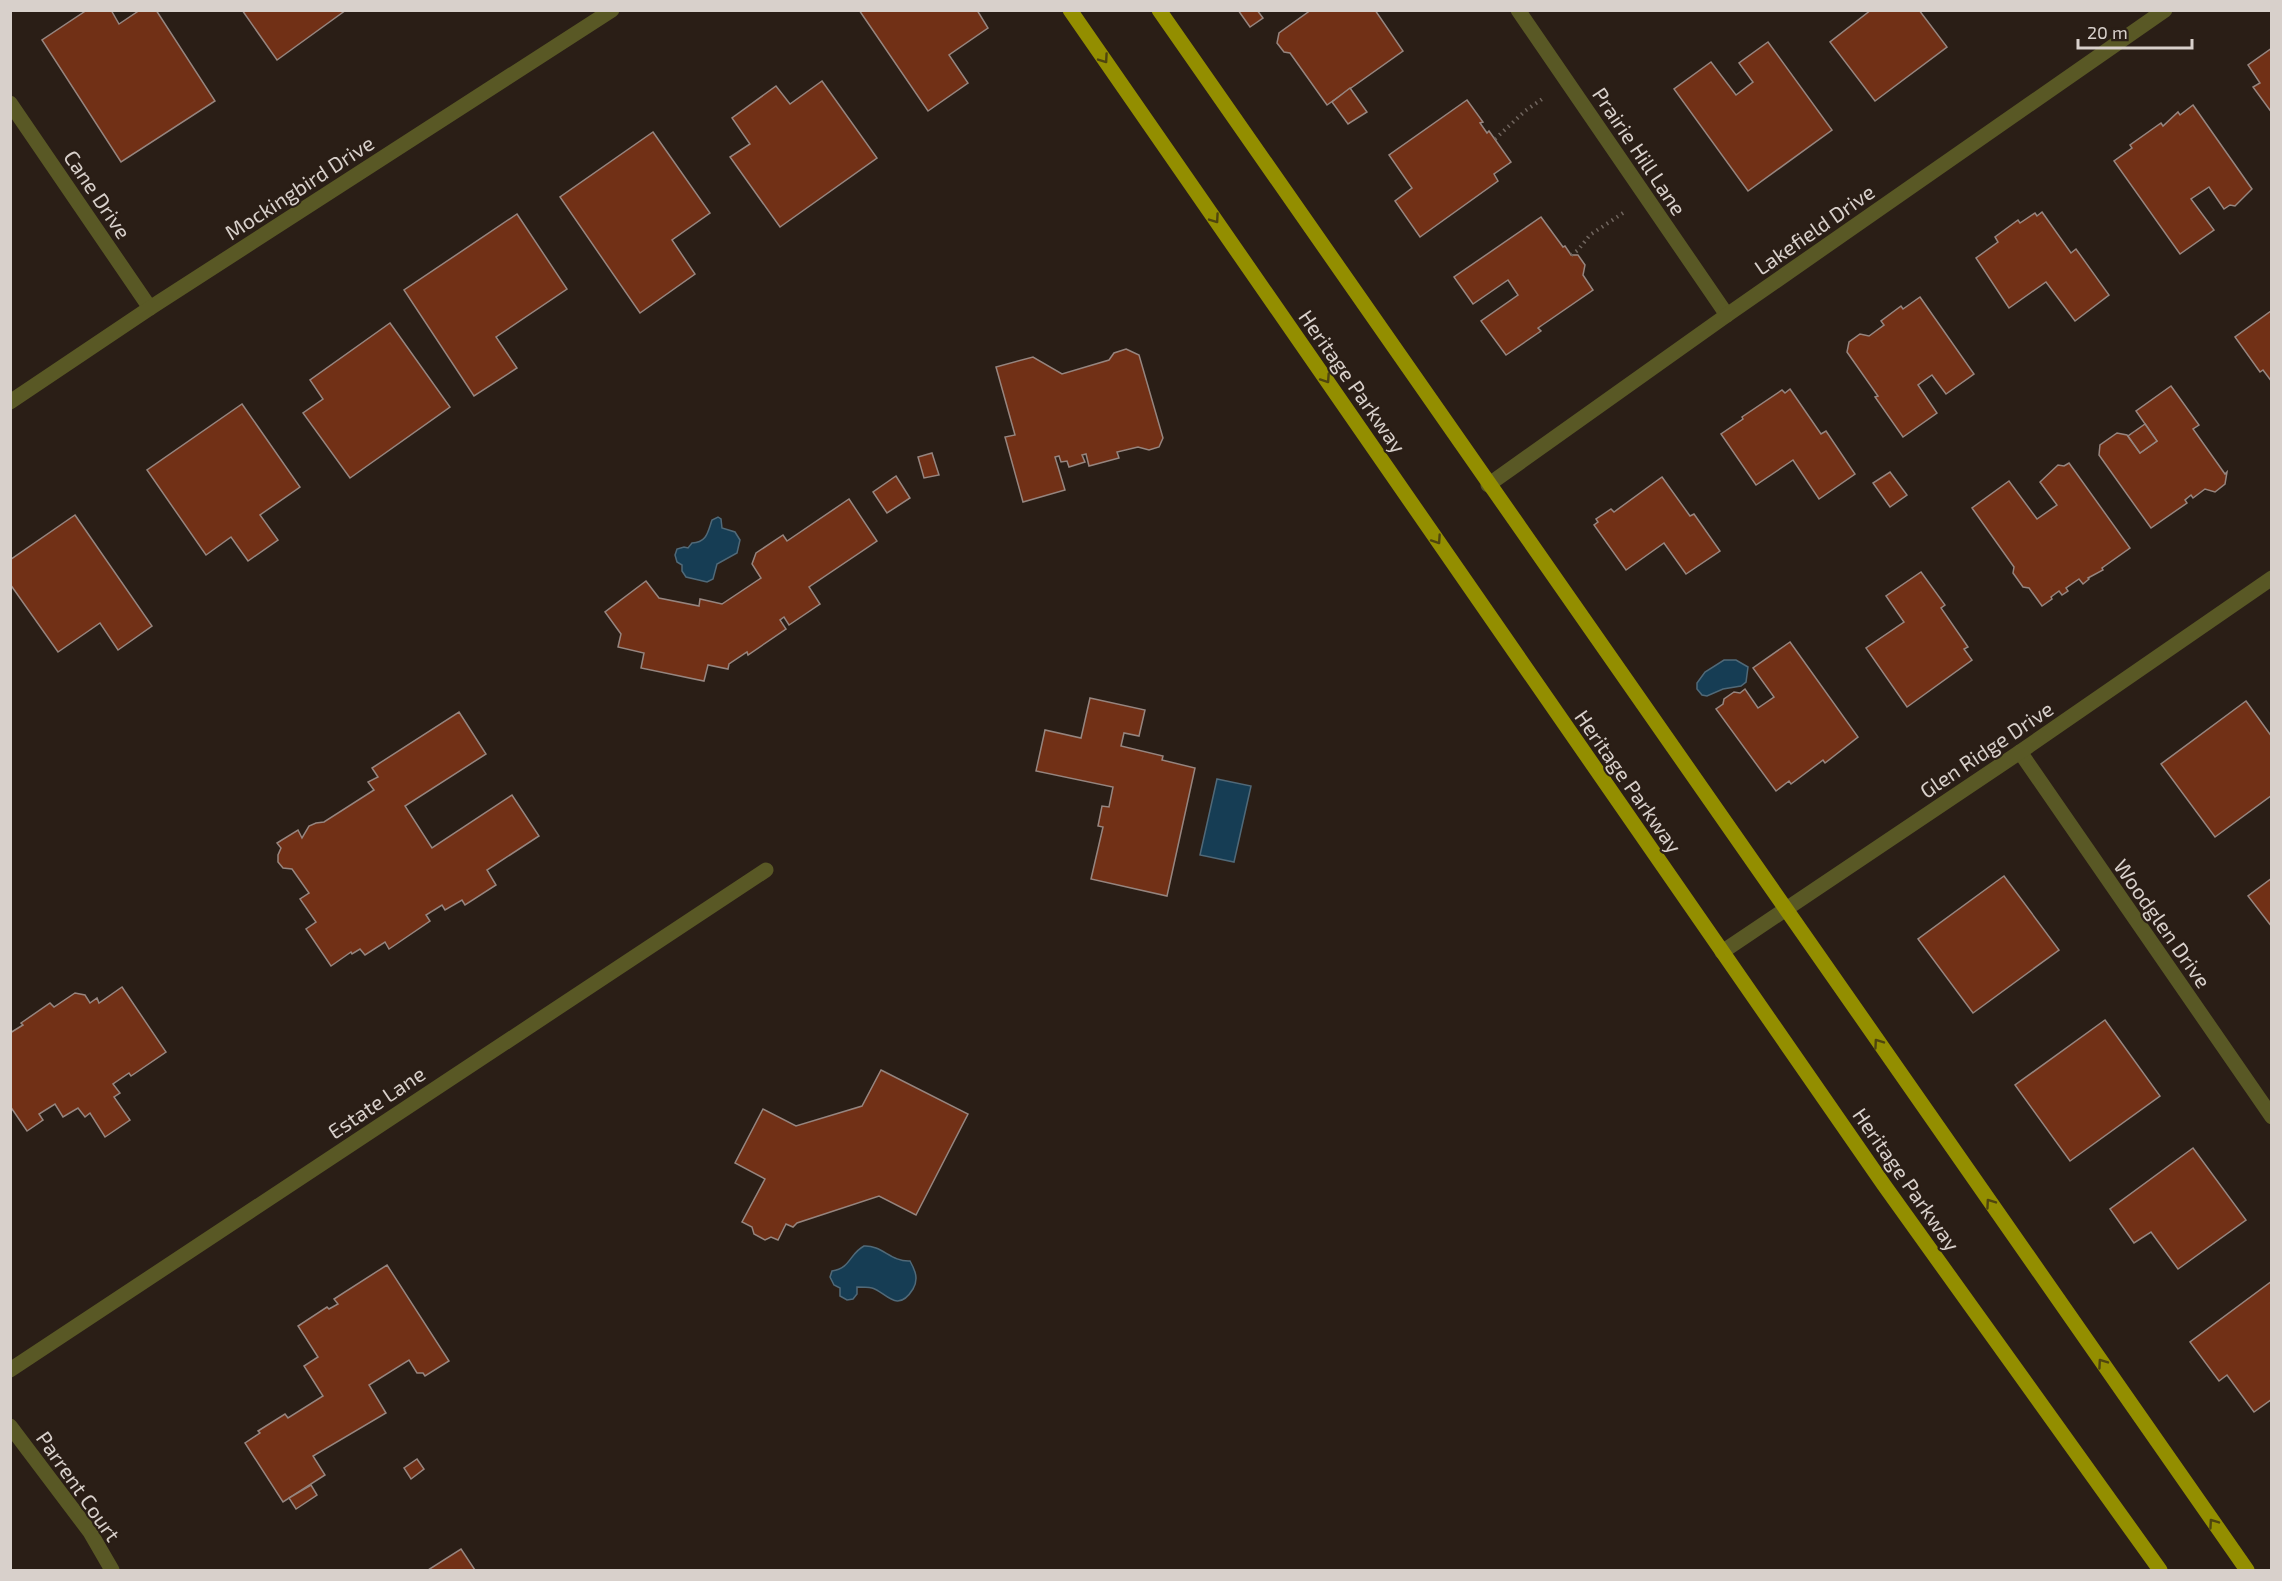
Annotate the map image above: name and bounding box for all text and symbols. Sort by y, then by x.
scale bar [2078,12,2192,50]
text: 20 m [2087,21,2128,43]
one-way arrow [1097,52,1108,63]
street label: Prairie Hill Lane [1588,82,1692,220]
street label: Mockingbird Drive [220,130,378,244]
street label: Cane Drive [59,145,137,243]
street label: Lakefield Drive [1749,178,1879,280]
one-way arrow [1208,212,1219,223]
street label: Heritage Parkway [1294,305,1412,457]
one-way arrow [1319,372,1330,383]
one-way arrow [1430,533,1441,544]
street label: Glen Ridge Drive [1915,695,2057,803]
street label: Heritage Parkway [1570,705,1688,857]
street label: Woodglen Drive [2109,854,2217,992]
one-way arrow [1874,1039,1885,1050]
street label: Estate Lane [323,1060,429,1144]
street label: Heritage Parkway [1848,1103,1966,1255]
one-way arrow [1986,1198,1997,1209]
one-way arrow [2098,1358,2109,1369]
street label: Parrent Court [32,1426,126,1546]
one-way arrow [2209,1518,2220,1529]

